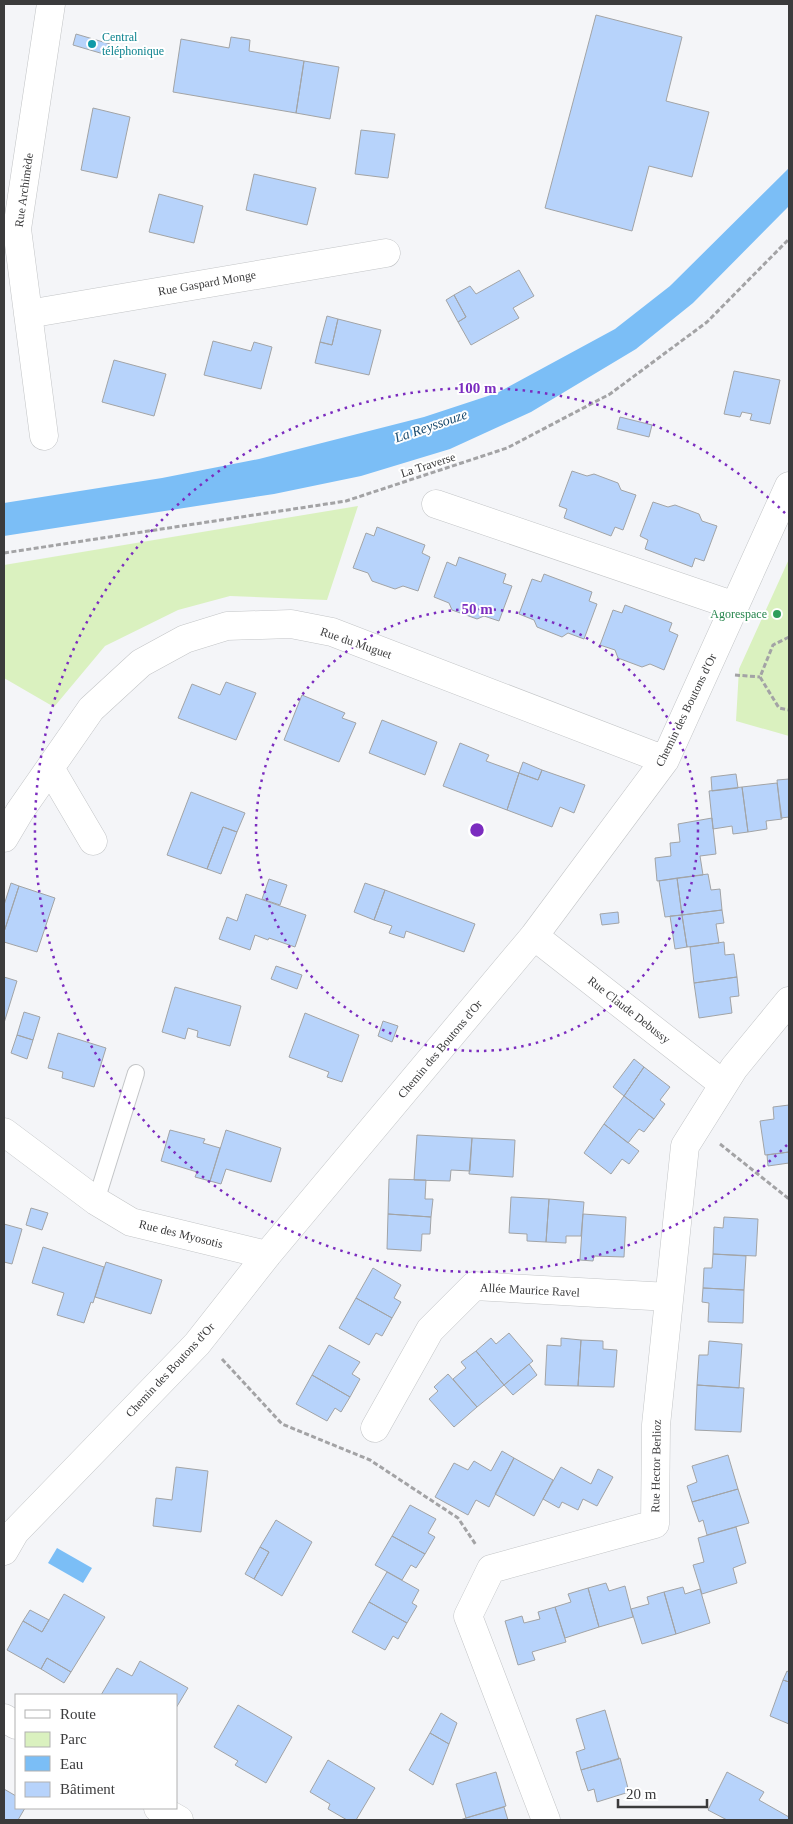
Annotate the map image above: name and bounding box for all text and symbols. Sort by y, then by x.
place label: Central téléphonique [102,30,164,58]
marker: Central téléphonique [86,38,98,50]
street label: Rue Archimède [12,152,36,228]
street label: Rue Gaspard Monge [157,267,257,299]
text: 100 m [458,380,497,396]
water label: La Reyssouze [392,407,469,446]
street label: La Traverse [399,450,457,480]
text: 50 m [461,601,493,617]
place label: Agorespace [710,607,767,621]
marker: Agorespace [771,608,783,620]
street label: Rue du Muguet [318,624,394,662]
street label: Chemin des Boutons d'Or [653,651,719,769]
centre of rings [468,821,486,839]
street label: Rue Claude Debussy [585,973,673,1047]
street label: Chemin des Boutons d'Or [395,997,485,1101]
street label: Rue des Myosotis [138,1217,225,1251]
street label: Allée Maurice Ravel [480,1280,581,1300]
street label: Chemin des Boutons d'Or [123,1320,217,1420]
street label: Rue Hector Berlioz [648,1419,664,1513]
legend [15,1694,178,1809]
text: Route [60,1706,96,1722]
text: Parc [60,1731,87,1747]
text: Eau [60,1756,84,1772]
scale bar [618,1776,707,1808]
text: Bâtiment [60,1781,116,1797]
text: 20 m [626,1786,657,1802]

